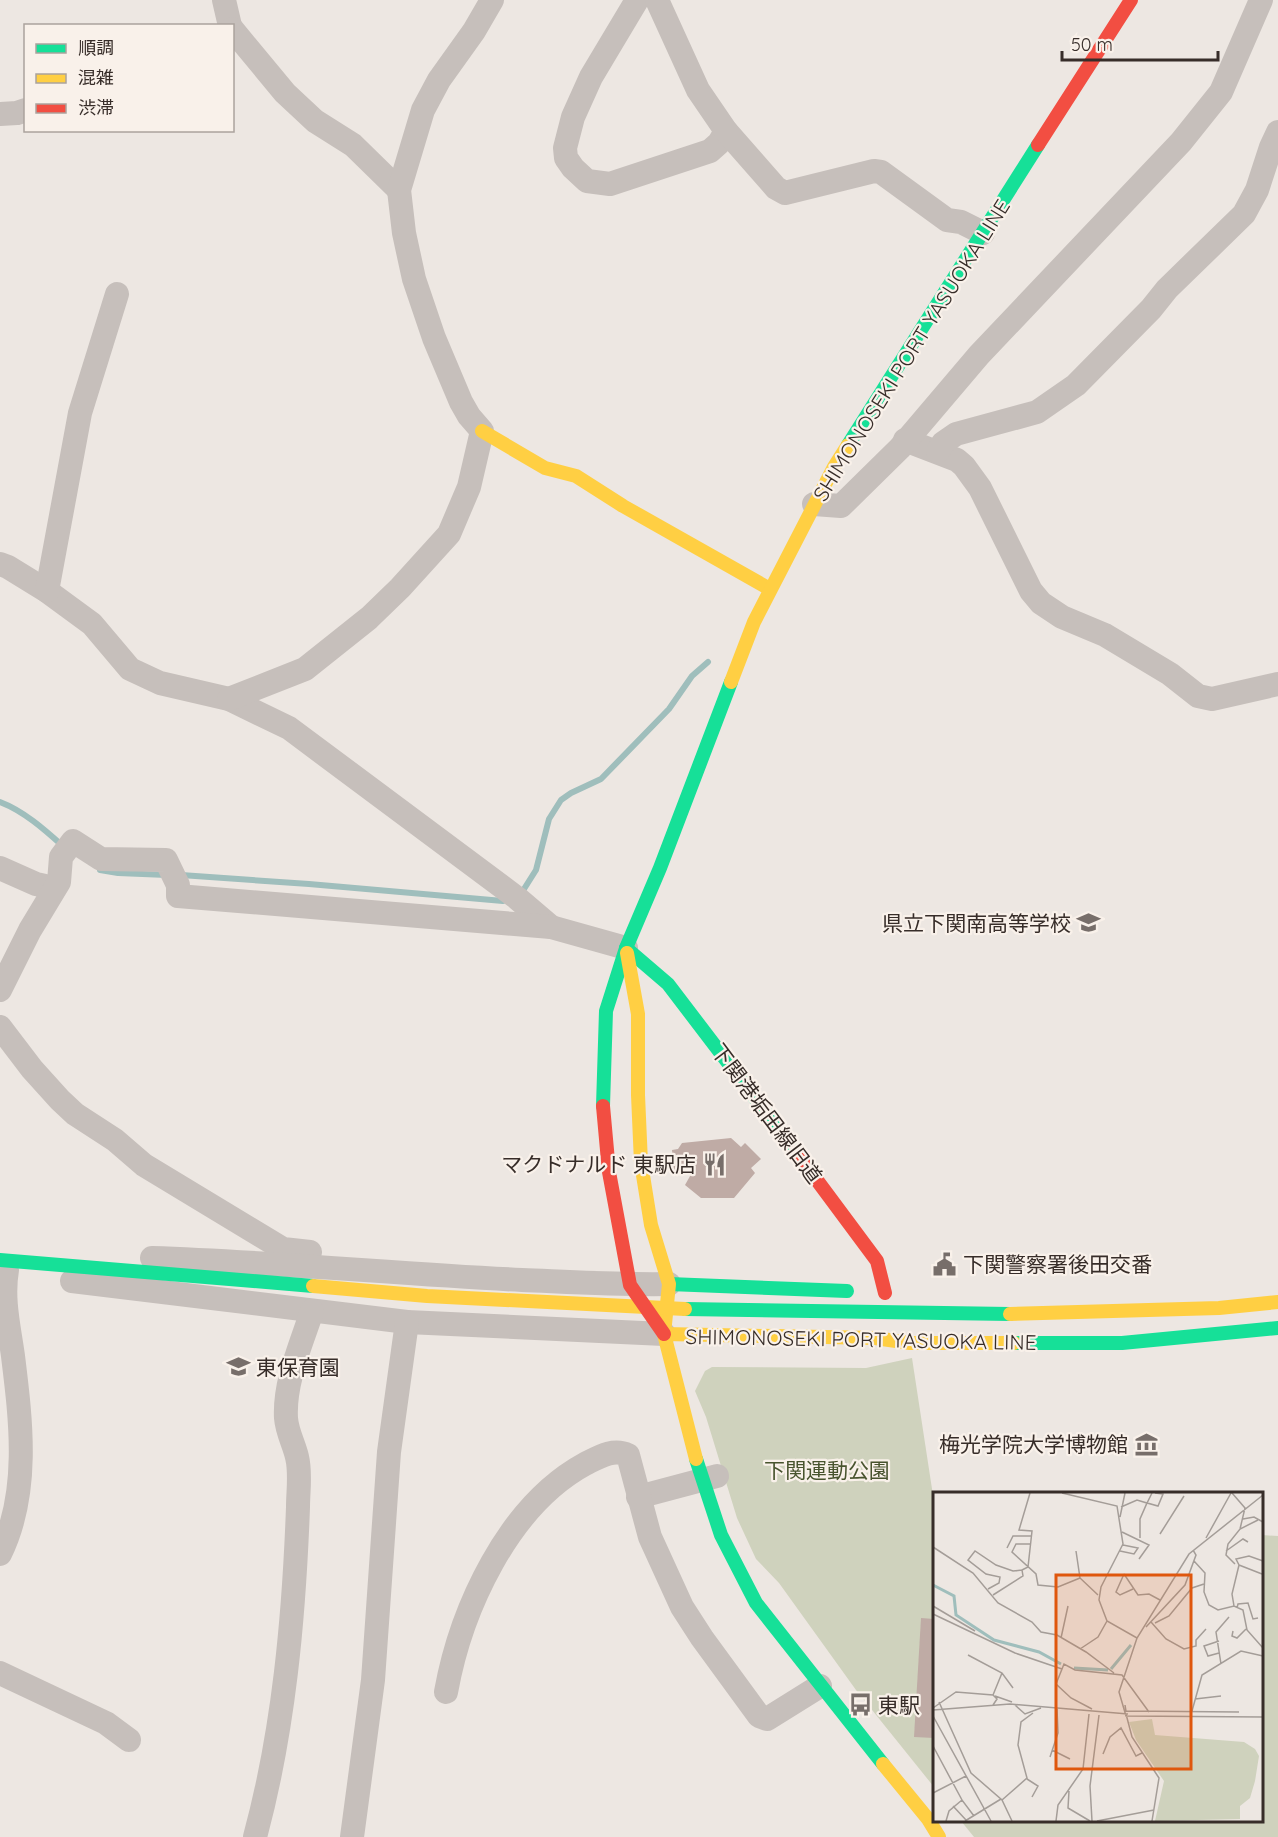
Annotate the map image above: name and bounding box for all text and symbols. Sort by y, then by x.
legend [24,24,234,132]
scale bar [1062,24,1218,62]
text: 50 m [1071,33,1113,56]
text: 順調 [78,36,114,59]
text: 混雑 [78,66,114,89]
text: 渋滞 [78,96,114,119]
street label: SHIMONOSEKI PORT YASUOKA LINE [807,194,1015,506]
place label: 県立下関南高等学校 [882,910,1071,936]
school or university icon: 県立下関南高等学校 [1076,910,1102,936]
street label: 下関港垢田線旧道 [706,1038,828,1188]
place label: マクドナルド 東駅店 [501,1151,696,1177]
restaurant icon: マクドナルド 東駅店 [701,1151,727,1177]
public building icon: 下関警察署後田交番 [932,1251,958,1277]
place label: 下関警察署後田交番 [963,1251,1152,1277]
street label: SHIMONOSEKI PORT YASUOKA LINE [685,1323,1037,1355]
school or university icon: 東保育園 [225,1354,251,1380]
place label: 東保育園 [256,1354,340,1380]
place label: 梅光学院大学博物館 [939,1431,1128,1457]
museum icon: 梅光学院大学博物館 [1133,1431,1159,1457]
park label: 下関運動公園 [764,1457,890,1483]
inset map [933,1492,1263,1822]
bus stop icon: 東駅 [847,1692,873,1718]
place label: 東駅 [878,1692,920,1718]

